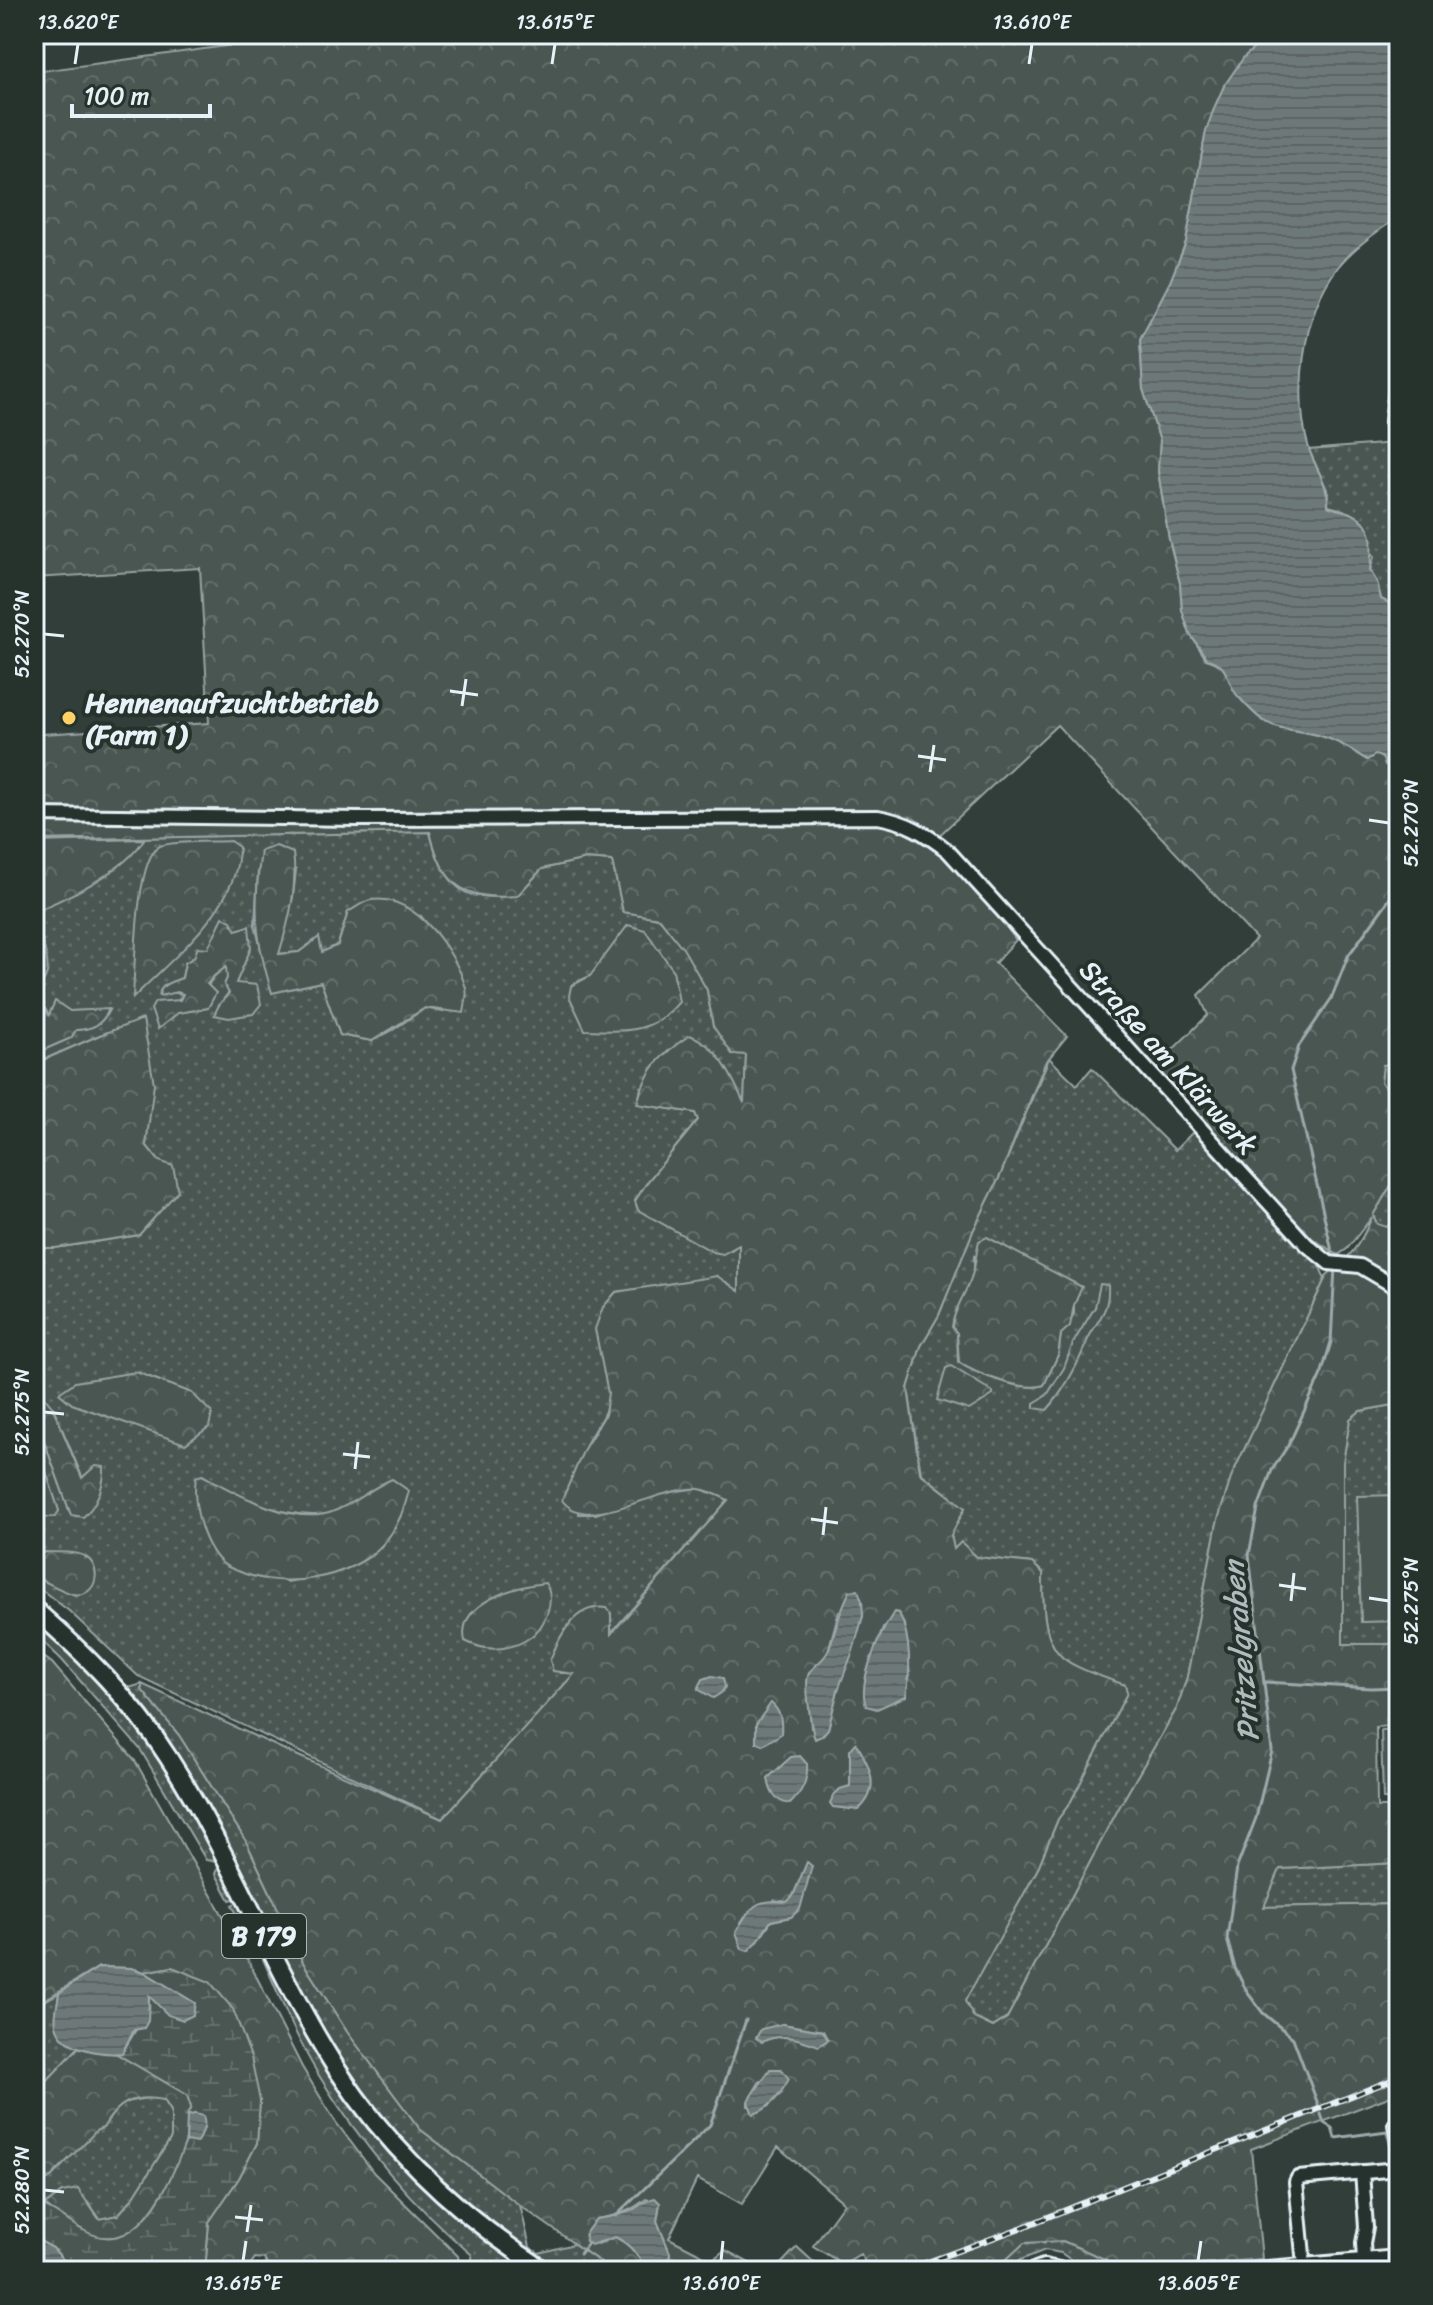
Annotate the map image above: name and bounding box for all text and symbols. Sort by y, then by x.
text: 13.620°E [38,5,120,40]
text: 13.615°E [516,5,596,40]
text: 13.610°E [993,5,1073,40]
scale bar [72,68,210,118]
text: 100 m [84,75,149,117]
text: 52.270°N [5,590,40,678]
place label: Hennenaufzuchtbetrieb (Farm 1) [85,678,379,759]
marker: Hennenaufzuchtbetrieb (Farm 1) [60,709,78,727]
text: 52.270°N [1394,779,1429,867]
street label: Straße am Klärwerk [1067,948,1271,1167]
text: 52.275°N [5,1368,40,1456]
water label: Pritzelgraben [1206,1556,1276,1743]
text: 52.275°N [1394,1557,1429,1645]
road number: B 179 [222,1914,306,1958]
text: 52.280°N [5,2146,40,2234]
text: 13.615°E [204,2266,284,2301]
text: 13.610°E [682,2266,762,2301]
text: 13.605°E [1157,2266,1241,2301]

